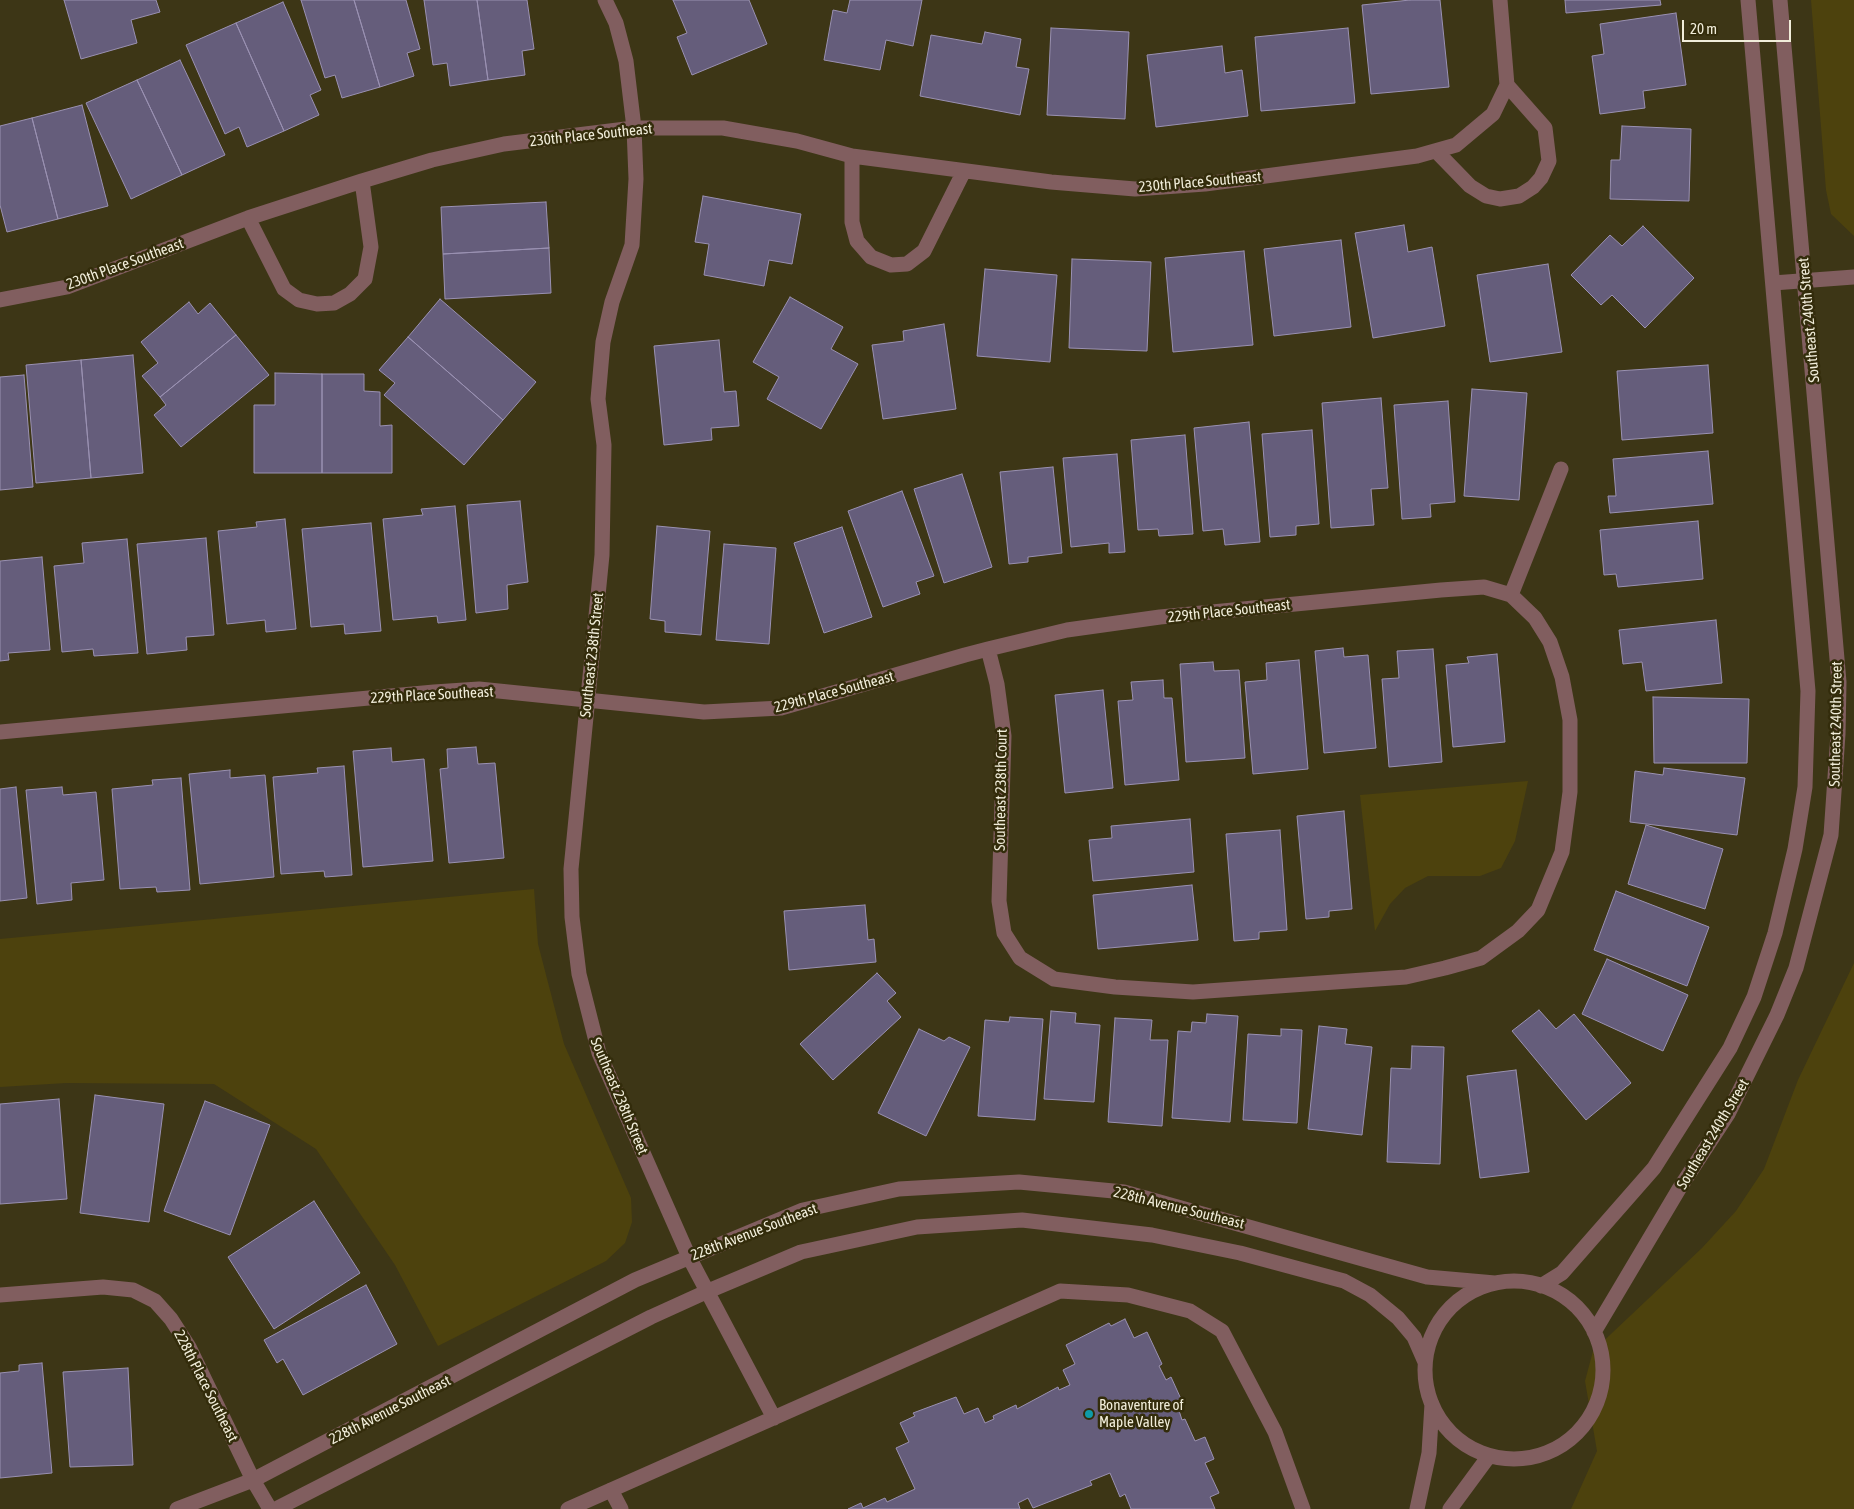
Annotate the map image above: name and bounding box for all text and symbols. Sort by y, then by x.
scale bar [1684,10,1793,42]
text: 20 m [1690,20,1717,37]
street label: 230th Place Southeast [529,120,653,150]
street label: 230th Place Southeast [1138,168,1262,196]
street label: 230th Place Southeast [64,234,186,294]
street label: Southeast 240th Street [1795,257,1823,383]
street label: Southeast 238th Street [576,592,608,718]
street label: 229th Place Southeast [1167,596,1291,626]
street label: Southeast 240th Street [1826,661,1846,787]
street label: 229th Place Southeast [772,667,896,717]
street label: 229th Place Southeast [370,683,494,707]
street label: Southeast 238th Court [991,729,1011,851]
street label: Southeast 238th Street [586,1035,652,1157]
street label: Southeast 240th Street [1673,1076,1753,1192]
street label: 228th Avenue Southeast [1112,1183,1246,1233]
street label: 228th Avenue Southeast [688,1200,820,1264]
street label: 228th Place Southeast [170,1327,242,1445]
street label: 228th Avenue Southeast [326,1372,454,1448]
place label: Bonaventure of Maple Valley [1099,1396,1184,1431]
marker: Bonaventure of Maple Valley [1083,1408,1095,1420]

